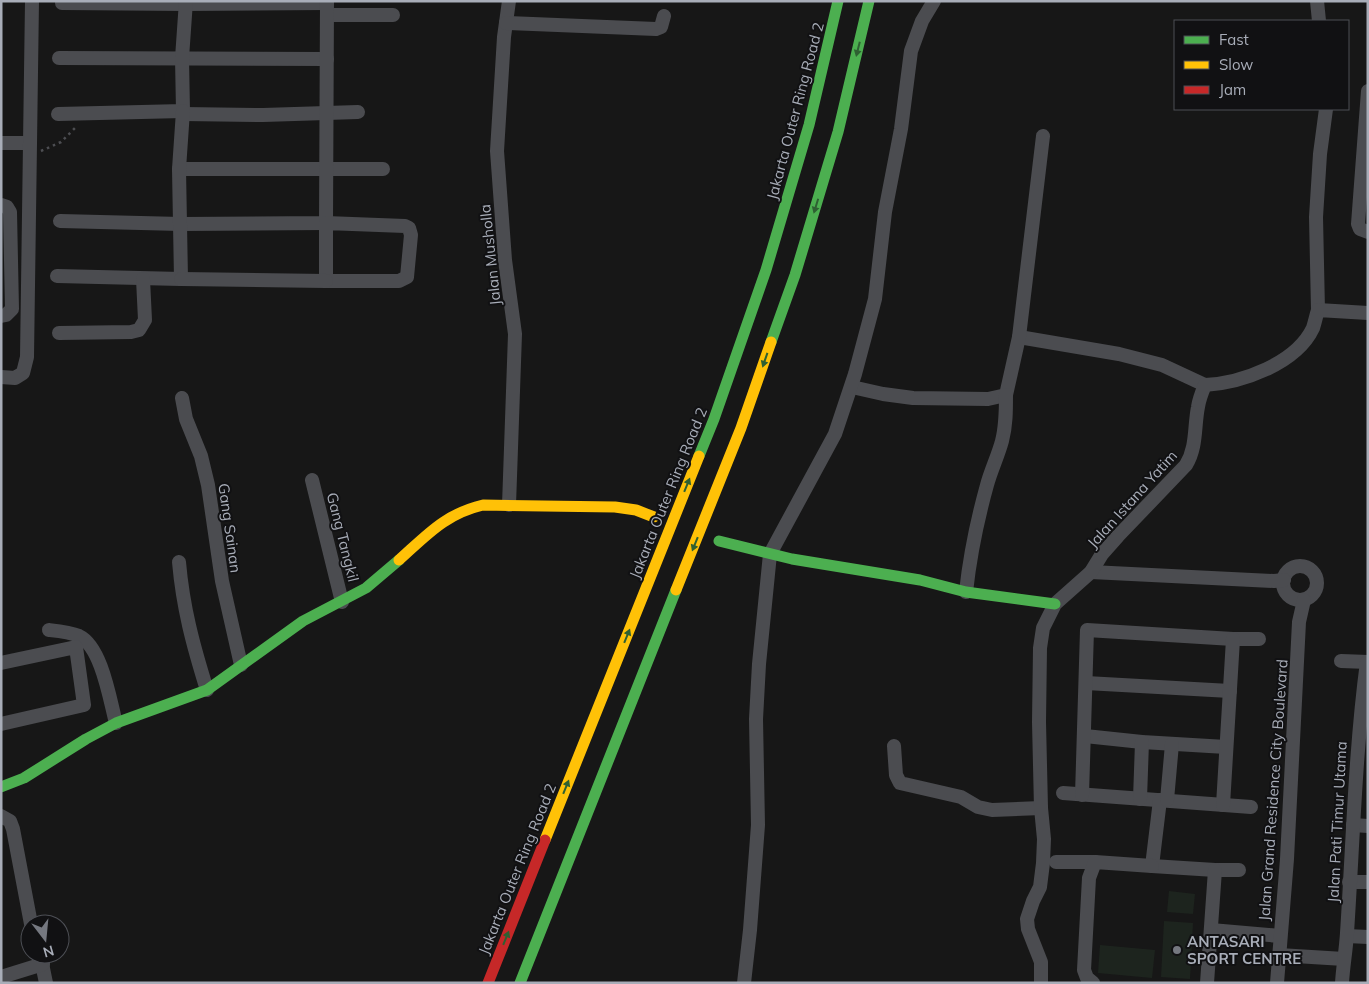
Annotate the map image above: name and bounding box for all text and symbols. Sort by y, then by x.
street label: Jakarta Outer Ring Road 2 [762,20,828,202]
legend [1174,20,1349,110]
text: Fast [1219,30,1249,49]
one-way arrow [854,41,862,56]
text: Slow [1219,55,1253,74]
text: Jam [1219,80,1246,99]
one-way arrow [811,198,819,213]
street label: Jalan Musholla [475,203,505,307]
one-way arrow [761,353,769,368]
street label: Jakarta Outer Ring Road 2 [625,405,711,581]
street label: Jalan Istana Yatim [1083,446,1181,552]
one-way arrow [684,478,692,492]
street label: Gang Sainan [214,482,246,574]
street label: Gang Tangkil [323,490,363,584]
one-way arrow [690,537,698,551]
one-way arrow [623,628,631,643]
street label: Jalan Grand Residence City Boulevard [1254,659,1292,921]
street label: Jalan Pati Timur Utama [1323,741,1351,903]
one-way arrow [563,780,571,794]
street label: Jakarta Outer Ring Road 2 [474,781,560,957]
north arrow [20,914,70,964]
one-way arrow [502,930,510,945]
place label: ANTASARI SPORT CENTRE [1187,932,1301,968]
text: N [41,941,56,962]
marker: ANTASARI SPORT CENTRE [1171,944,1183,956]

